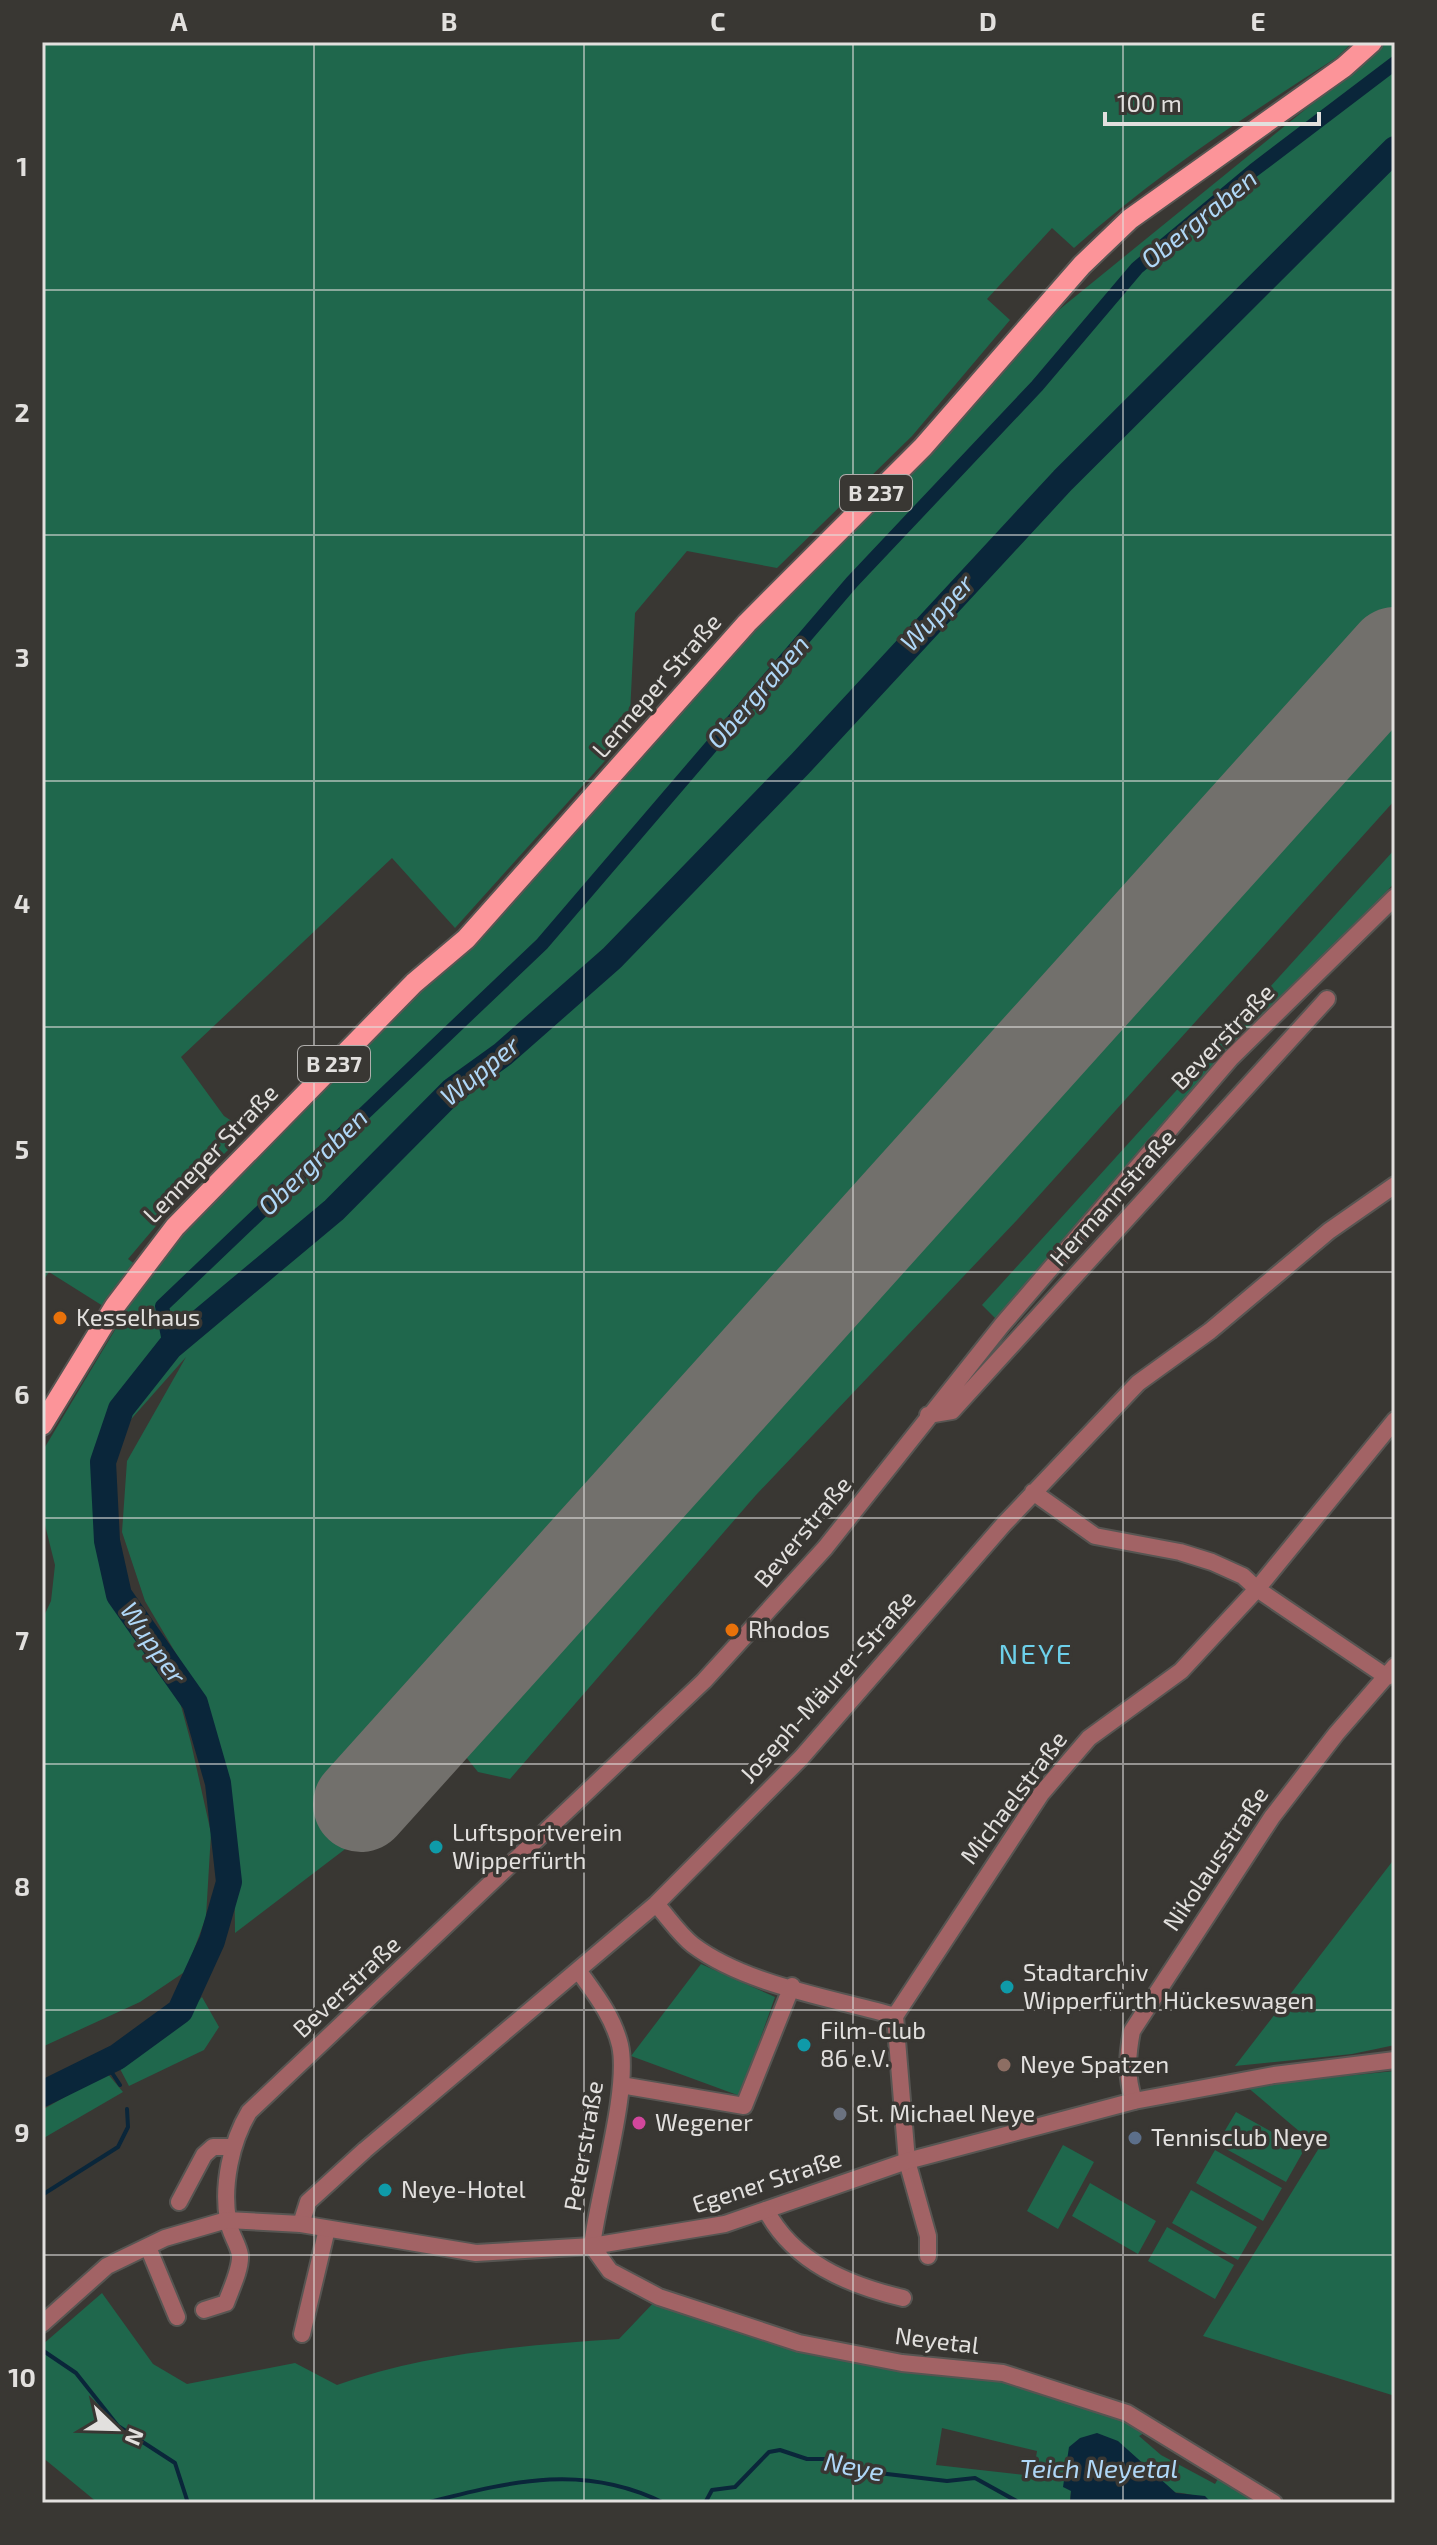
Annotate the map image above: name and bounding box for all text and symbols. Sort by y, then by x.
text: A [171,5,188,36]
text: B [441,5,457,36]
text: C [710,5,726,36]
text: D [979,5,997,36]
text: E [1250,5,1266,36]
scale bar [1105,76,1319,126]
text: 100 m [1117,88,1182,117]
text: 1 [16,150,28,181]
water label: Obergraben [1134,162,1262,274]
text: 2 [14,396,30,427]
road number: B 237 [840,475,912,511]
water label: Wupper [893,567,979,657]
street label: Lenneper Straße [585,607,726,763]
water label: Obergraben [699,628,815,754]
text: 3 [15,641,29,672]
text: 4 [14,887,30,918]
street label: Beverstraße [1164,977,1280,1095]
water label: Wupper [433,1028,526,1111]
road number: B 237 [298,1046,370,1082]
street label: Lenneper Straße [136,1078,283,1228]
water label: Obergraben [251,1101,373,1221]
street label: Hermannstraße [1043,1123,1181,1271]
text: 5 [15,1133,29,1164]
place label: Kesselhaus [76,1302,200,1331]
marker: Kesselhaus [51,1309,69,1327]
text: 6 [14,1378,30,1409]
street label: Beverstraße [747,1470,857,1592]
street label: Joseph-Mäurer-Straße [733,1584,921,1788]
water label: Wupper [115,1595,194,1690]
place label: Rhodos [748,1614,830,1643]
marker: Rhodos [723,1621,741,1639]
text: 7 [15,1624,29,1655]
district label: NEYE [999,1636,1073,1670]
street label: Michaelstraße [953,1725,1072,1869]
street label: Nikolausstraße [1156,1781,1274,1936]
place label: Luftsportverein Wipperfürth [452,1817,622,1874]
marker: Luftsportverein Wipperfürth [427,1838,445,1856]
text: 8 [14,1870,30,1901]
street label: Beverstraße [286,1929,406,2043]
place label: Stadtarchiv Wipperfürth Hückeswagen [1023,1957,1314,2014]
marker: Stadtarchiv Wipperfürth Hückeswagen [998,1978,1016,1996]
place label: Film-Club 86 e.V. [820,2015,926,2072]
marker: Film-Club 86 e.V. [795,2036,813,2054]
place label: Neye Spatzen [1020,2049,1169,2078]
marker: Neye Spatzen [995,2056,1013,2074]
street label: Peterstraße [557,2078,608,2213]
place label: St. Michael Neye [856,2098,1035,2127]
marker: St. Michael Neye [831,2105,849,2123]
place label: Wegener [655,2107,753,2136]
marker: Wegener [630,2114,648,2132]
text: 9 [14,2116,30,2147]
place label: Tennisclub Neye [1151,2122,1328,2151]
marker: Tennisclub Neye [1126,2129,1144,2147]
street label: Egener Straße [688,2143,845,2218]
place label: Neye-Hotel [401,2174,526,2203]
marker: Neye-Hotel [376,2181,394,2199]
street label: Neyetal [893,2320,981,2359]
text: 10 [8,2361,36,2392]
north arrow [76,2389,156,2469]
text: N [120,2425,150,2450]
water label: Neye [822,2445,887,2487]
water label: Teich Neyetal [1020,2452,1178,2484]

